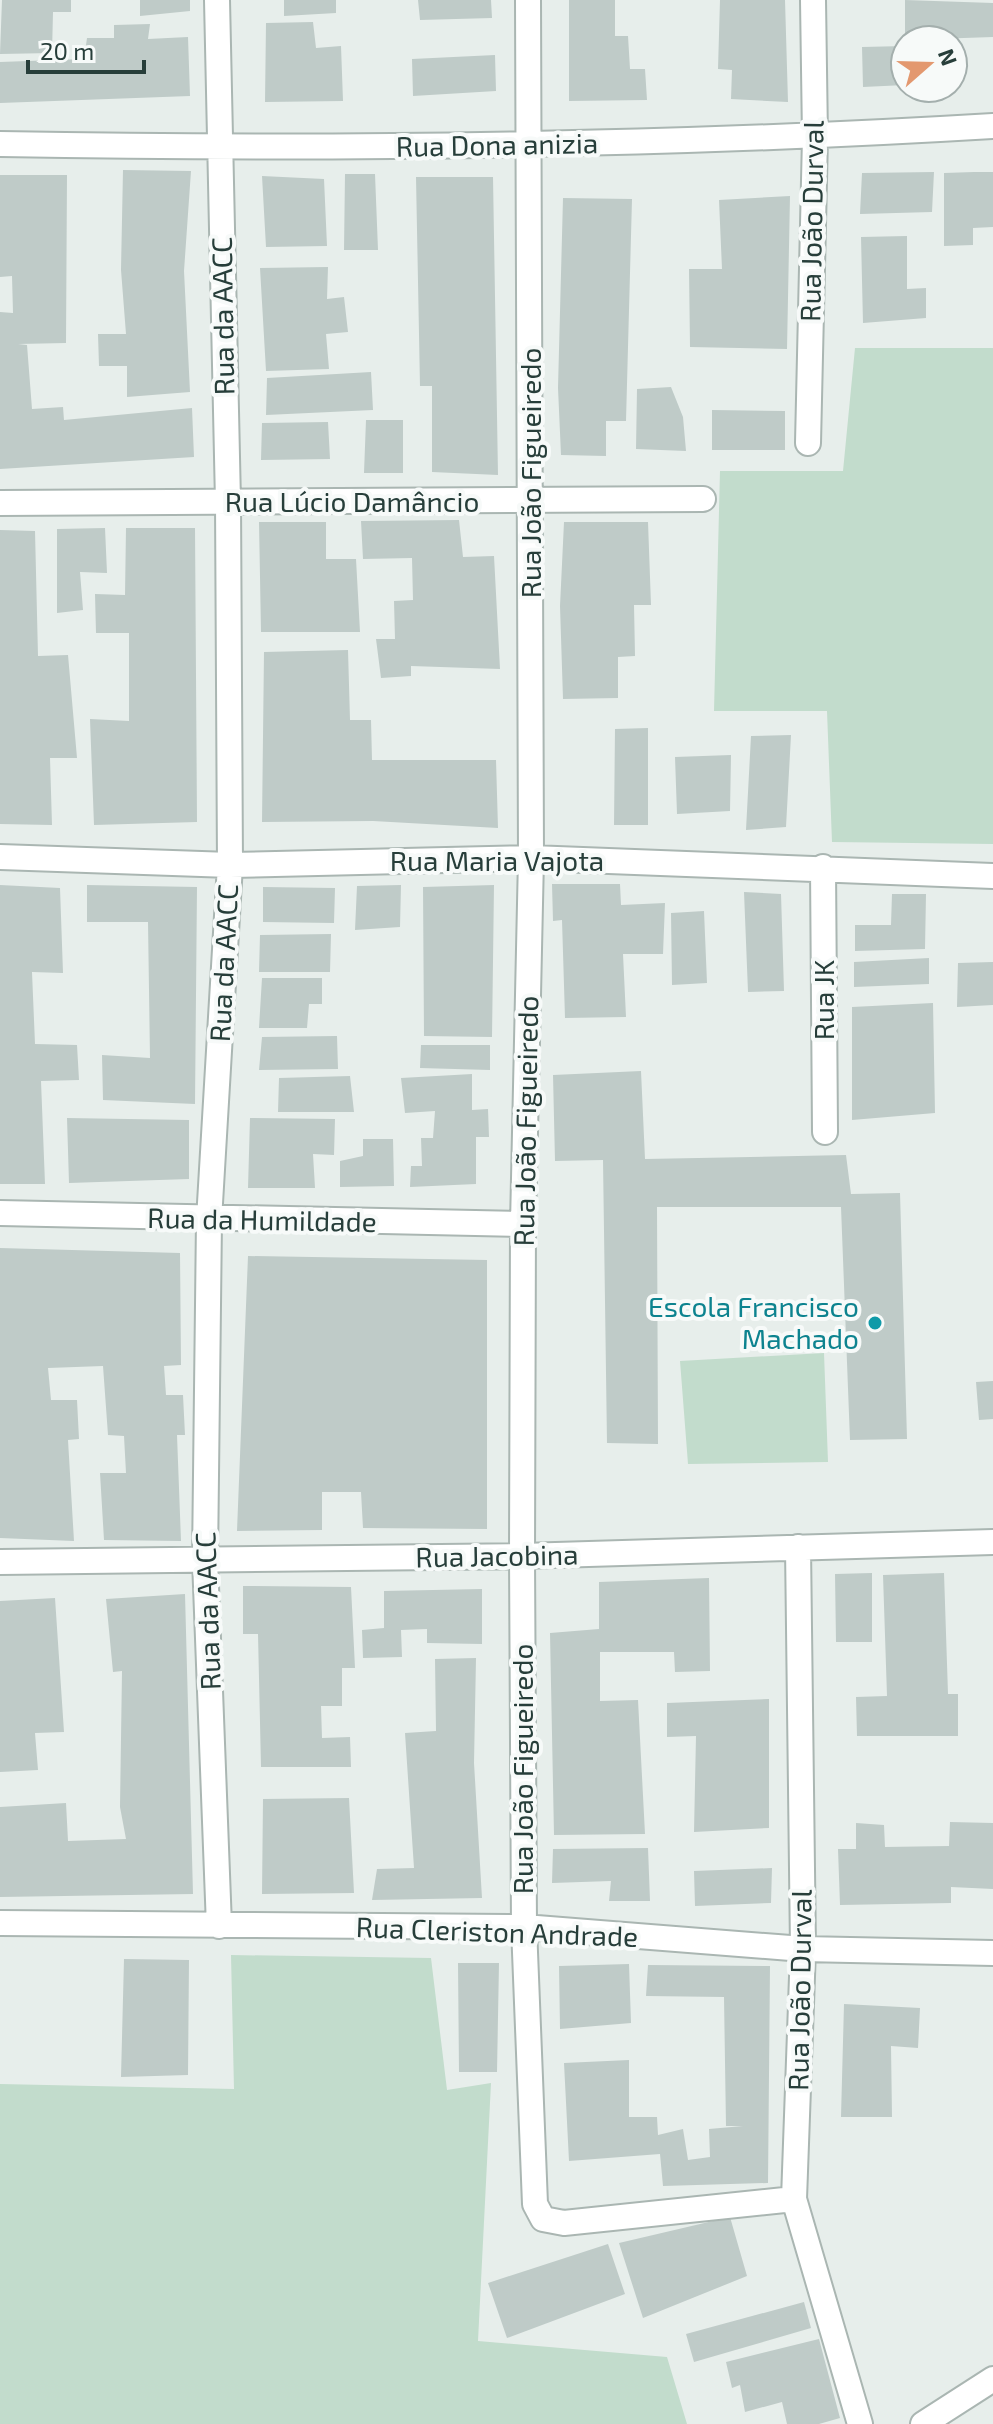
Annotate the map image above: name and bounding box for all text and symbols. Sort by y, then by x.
scale bar [28,24,144,74]
north arrow [889,24,969,104]
text: 20 m [40,36,94,65]
text: N [934,45,964,69]
street label: Rua João Durval [792,119,830,322]
street label: Rua Dona anizia [395,125,598,163]
street label: Rua da AACC [204,237,240,395]
street label: Rua João Figueiredo [513,348,547,598]
street label: Rua Lúcio Damâncio [225,484,479,518]
street label: Rua Maria Vajota [390,843,604,877]
street label: Rua da AACC [202,883,244,1043]
street label: Rua JK [806,959,840,1040]
street label: Rua João Figueiredo [506,995,544,1247]
street label: Rua da Humildade [147,1200,377,1238]
place label: Escola Francisco Machado [648,1289,859,1355]
marker: Escola Francisco Machado [866,1314,884,1332]
street label: Rua da AACC [187,1531,227,1691]
street label: Rua Jacobina [415,1537,579,1573]
street label: Rua João Figueiredo [505,1644,539,1894]
street label: Rua João Durval [780,1888,818,2091]
street label: Rua Cleriston Andrade [355,1909,639,1953]

